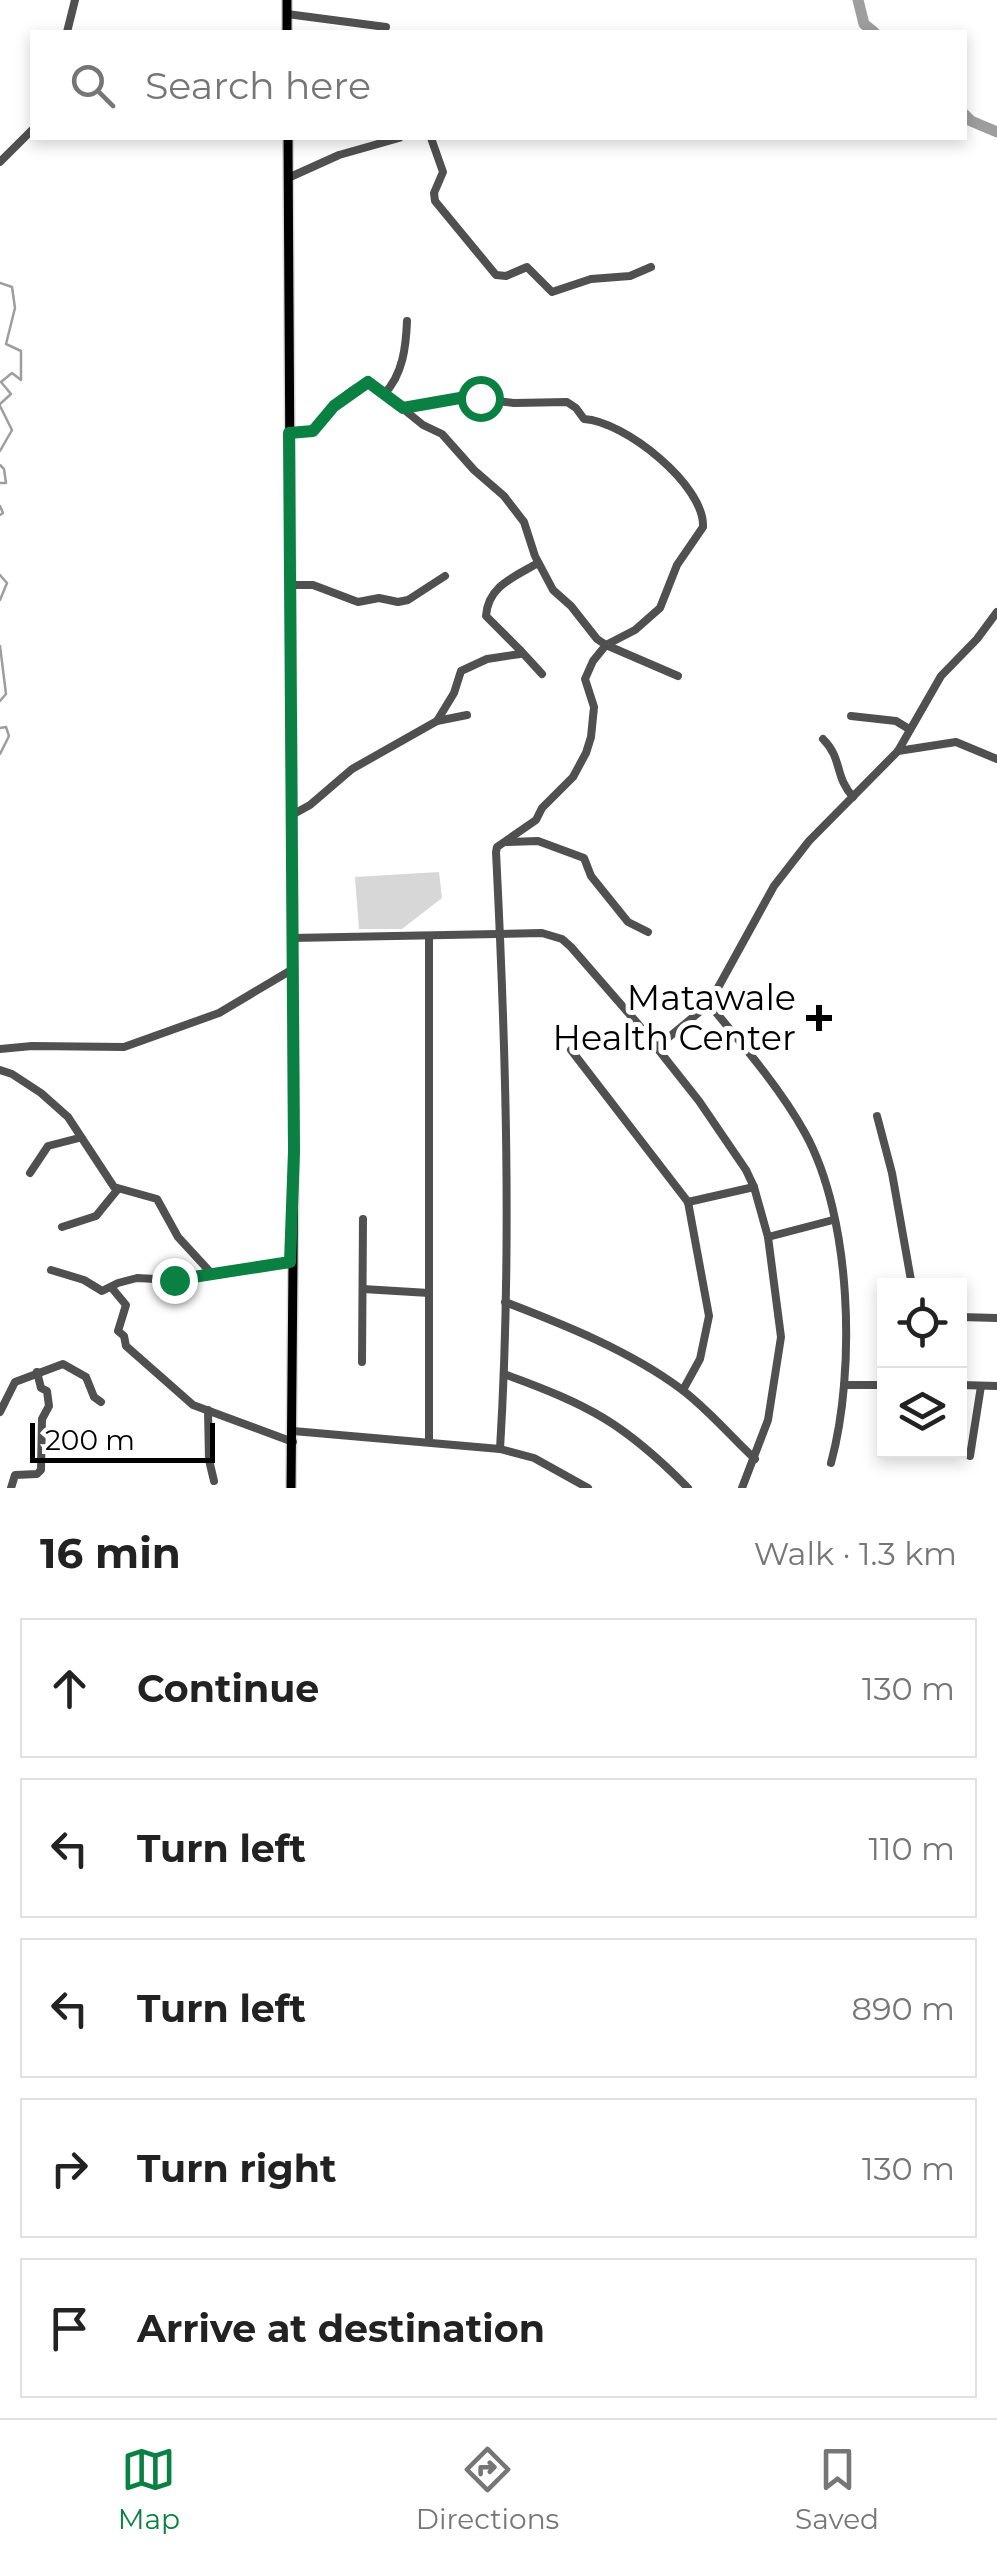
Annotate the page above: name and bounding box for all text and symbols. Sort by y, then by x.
search box [30,30,967,140]
icon: search [65,58,120,113]
text: Search here [145,62,371,109]
route start [458,376,504,422]
place label: Matawale Health Center [553,976,796,1059]
marker: Matawale Health Center [806,1005,832,1031]
route end [152,1258,198,1304]
map controls [877,1278,967,1458]
button: locate [877,1278,967,1368]
button: layers [877,1368,967,1458]
scale bar [30,1418,215,1462]
text: 200 m [45,1423,135,1457]
text: 16 min [40,1527,181,1579]
text: Walk · 1.3 km [754,1534,957,1573]
icon: ahead [42,1661,97,1716]
text: Continue [137,1665,319,1712]
text: 130 m [862,1669,955,1708]
icon: left [42,1821,97,1876]
text: Turn left [137,1825,306,1872]
text: 110 m [868,1829,955,1868]
icon: left [42,1981,97,2036]
text: Turn left [137,1985,306,2032]
text: 890 m [852,1989,955,2028]
icon: right [42,2141,97,2196]
text: Turn right [137,2145,336,2192]
text: 130 m [862,2149,955,2188]
icon: arrive [42,2301,97,2356]
text: Arrive at destination [137,2305,545,2352]
tab: Map [118,2442,180,2536]
tab: Directions [416,2442,559,2536]
tab: Saved [795,2442,879,2536]

